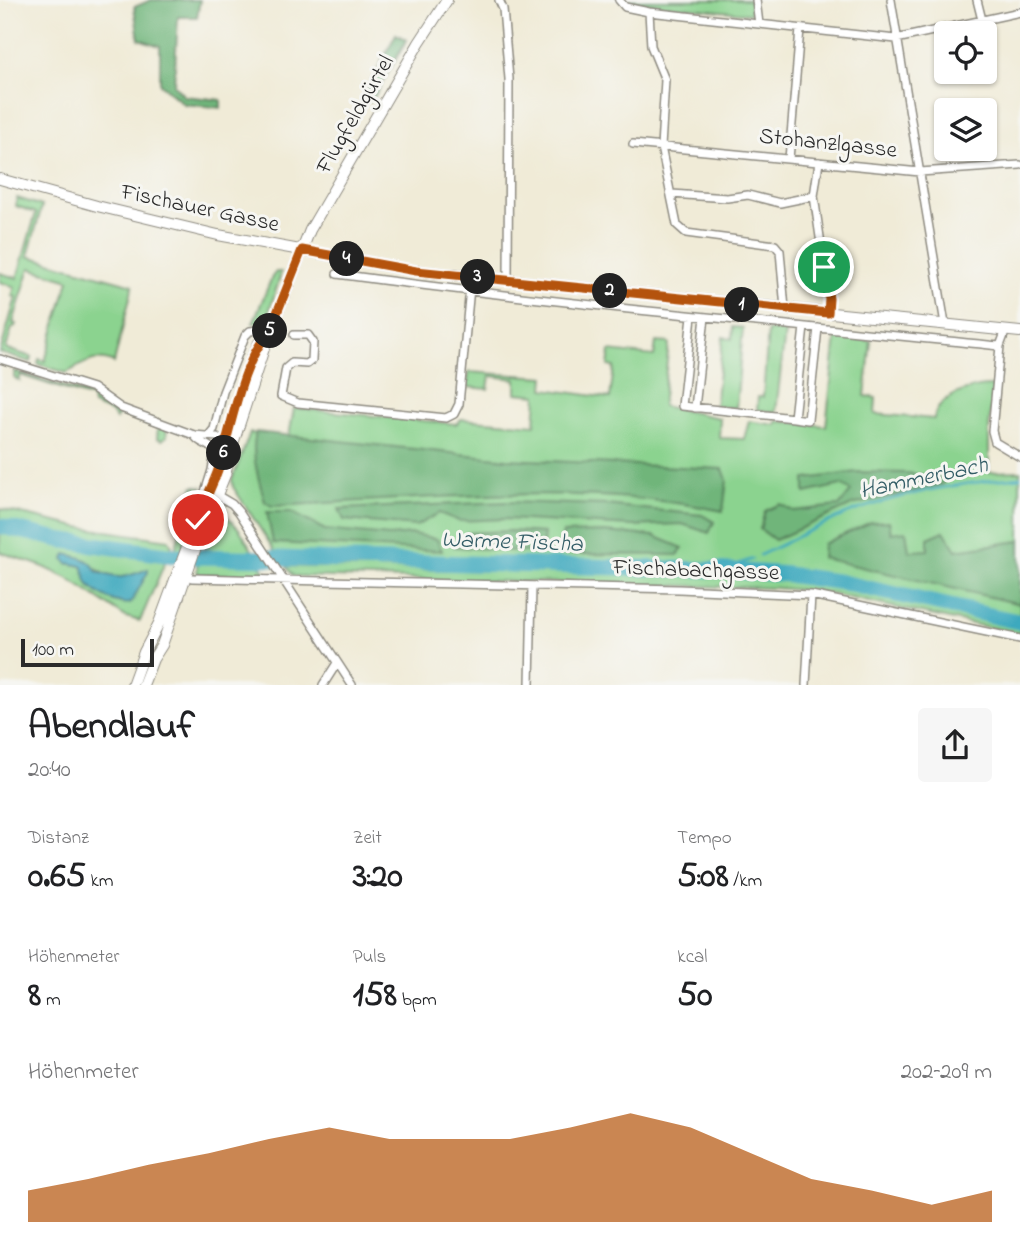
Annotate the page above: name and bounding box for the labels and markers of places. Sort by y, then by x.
pin [794,237,854,297]
pin: 4 [330,242,364,276]
pin: 3 [461,260,496,294]
pin: 2 [592,274,628,308]
pin: 1 [724,288,760,322]
pin: 5 [252,314,288,348]
pin: 6 [206,435,242,470]
pin [168,490,228,550]

